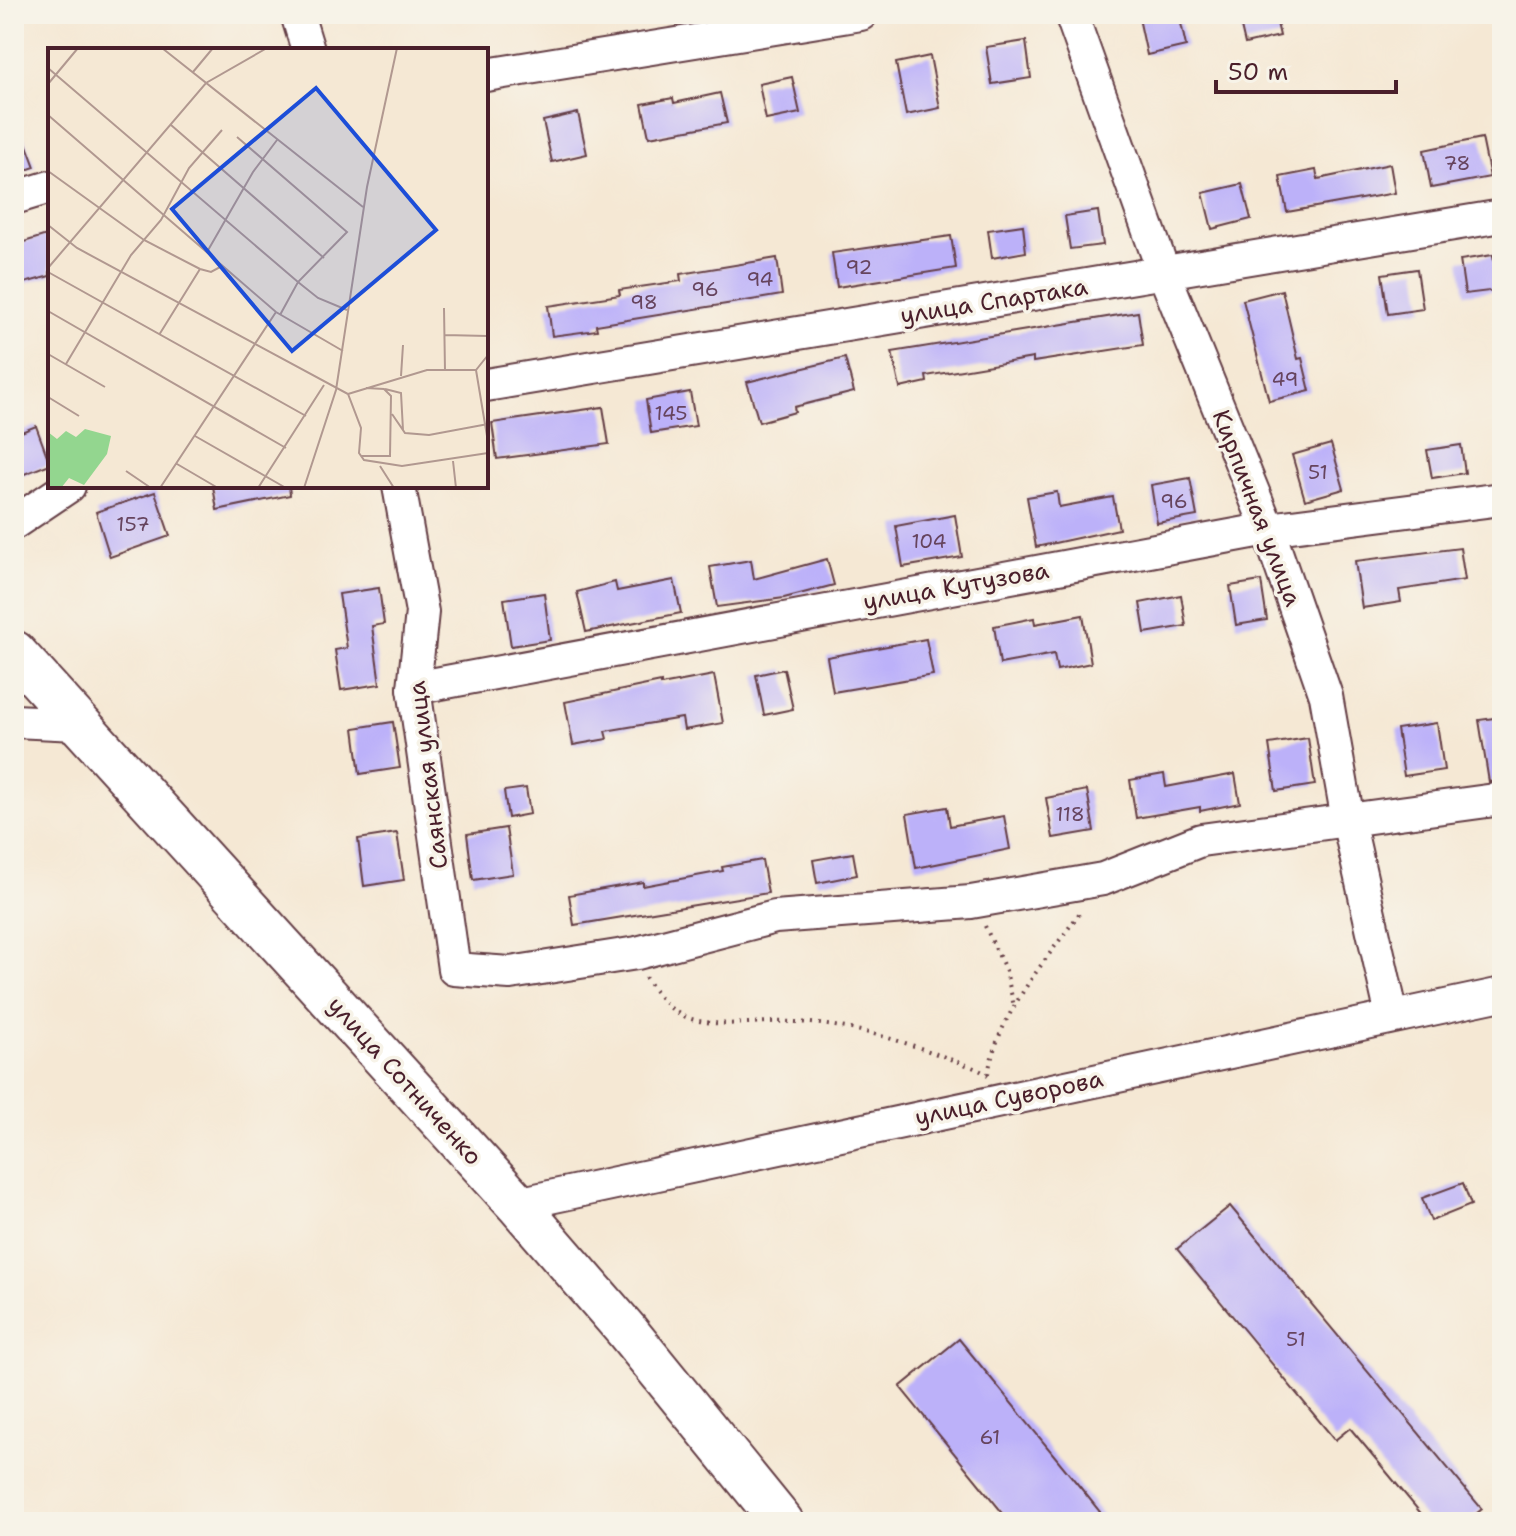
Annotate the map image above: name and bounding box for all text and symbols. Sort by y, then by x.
scale bar [1216,44,1396,94]
inset map [48,48,488,488]
text: 50 m [1228,56,1288,88]
house number: 78 [1443,150,1471,176]
house number: 92 [846,254,873,280]
house number: 94 [746,266,774,292]
street label: улица Спартака [898,270,1090,332]
house number: 96 [691,276,719,302]
house number: 98 [630,289,658,315]
house number: 49 [1271,366,1299,392]
house number: 145 [654,400,688,426]
street label: Кирпичная улица [1205,405,1309,611]
house number: 51 [1308,459,1328,485]
house number: 96 [1160,488,1188,514]
house number: 157 [116,511,150,537]
house number: 104 [911,528,947,554]
street label: улица Кутузова [861,554,1052,618]
street label: Саянская улица [401,679,455,871]
house number: 118 [1055,801,1085,827]
street label: улица Сотниченко [321,990,489,1172]
street label: улица Суворова [912,1062,1106,1134]
house number: 51 [1286,1326,1306,1352]
house number: 61 [980,1424,1000,1450]

